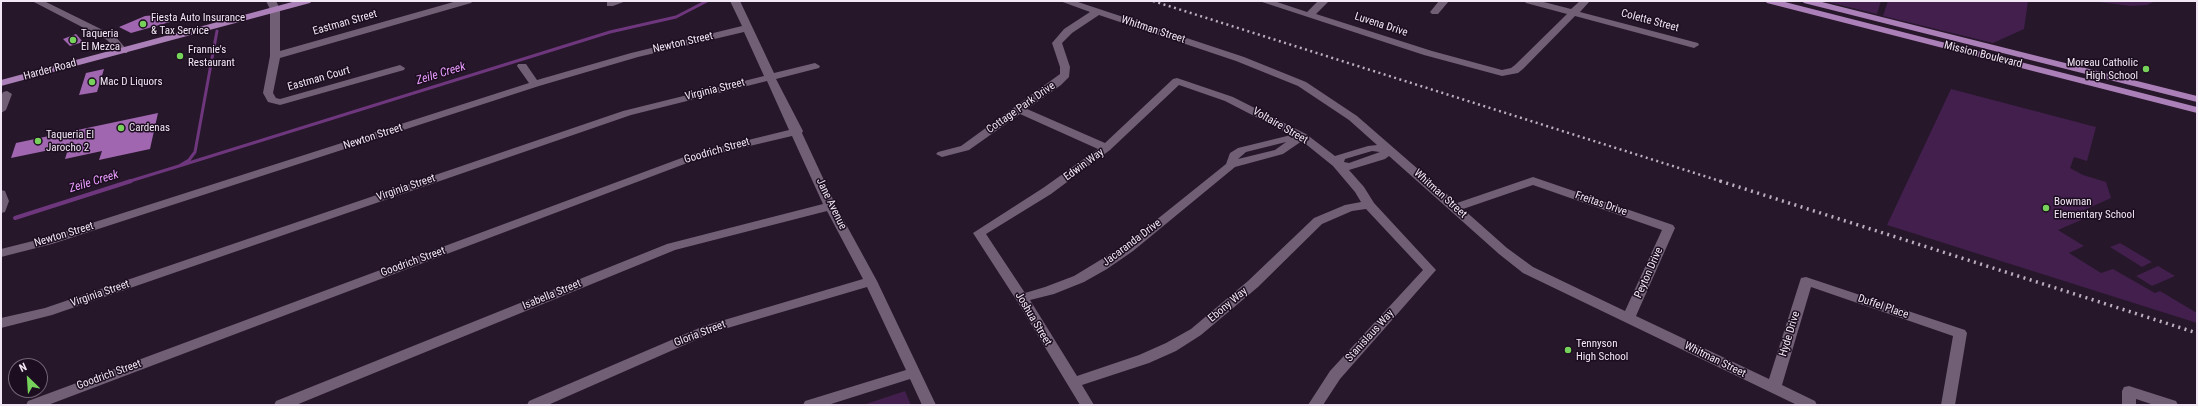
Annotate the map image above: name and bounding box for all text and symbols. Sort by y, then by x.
street label: Colette Street [1620,7,1680,35]
street label: Eastman Street [311,8,379,38]
street label: Luvena Drive [1353,10,1409,40]
place label: Fiesta Auto Insurance & Tax Service [151,11,245,37]
street label: Whitman Street [1119,13,1187,47]
marker: Fiesta Auto Insurance & Tax Service [138,19,148,29]
place label: Taqueria El Mezca [81,27,120,53]
street label: Newton Street [652,30,714,56]
marker: Taqueria El Mezca [68,35,78,45]
street label: Mission Boulevard [1943,39,2023,71]
place label: Frannie's Restaurant [188,43,235,69]
marker: Frannie's Restaurant [175,51,185,61]
place label: Moreau Catholic High School [2067,56,2138,82]
street label: Harder Road [22,57,78,83]
water label: Zeile Creek [414,60,468,88]
street label: Eastman Court [286,64,352,94]
marker: Moreau Catholic High School [2141,64,2151,74]
place label: Mac D Liquors [100,75,162,89]
street label: Virginia Street [684,76,746,104]
marker: Mac D Liquors [87,77,97,87]
street label: Cottage Park Drive [984,79,1058,137]
street label: Voltaire Street [1250,105,1310,147]
place label: Cardenas [129,121,170,135]
street label: Newton Street [342,121,404,153]
marker: Cardenas [116,123,126,133]
place label: Taqueria El Jarocho 2 [46,128,94,154]
street label: Goodrich Street [683,135,751,167]
marker: Taqueria El Jarocho 2 [33,136,43,146]
street label: Edwin Way [1061,146,1107,184]
street label: Whitman Street [1411,167,1469,221]
water label: Zeile Creek [67,168,121,196]
street label: Virginia Street [375,172,437,204]
street label: Jane Avenue [813,176,849,232]
street label: Freitas Drive [1573,189,1629,219]
place label: Bowman Elementary School [2054,195,2135,221]
marker: Bowman Elementary School [2041,203,2051,213]
street label: Jacaranda Drive [1100,217,1164,269]
street label: Newton Street [33,220,95,250]
street label: Goodrich Street [379,244,447,280]
street label: Peyton Drive [1632,246,1666,300]
street label: Isabella Street [521,277,583,313]
street label: Virginia Street [69,278,131,310]
street label: Ebony Way [1206,285,1250,325]
street label: Joshua Street [1012,290,1054,348]
street label: Duffel Place [1856,292,1910,322]
street label: Stanislaus Way [1343,307,1397,365]
street label: Hyde Drive [1777,310,1803,358]
street label: Gloria Street [672,318,728,350]
place label: Tennyson High School [1576,337,1628,363]
street label: Whitman Street [1682,339,1748,381]
marker: Tennyson High School [1563,345,1573,355]
street label: Goodrich Street [75,357,143,393]
north arrow [8,358,48,398]
text: N [17,360,29,375]

